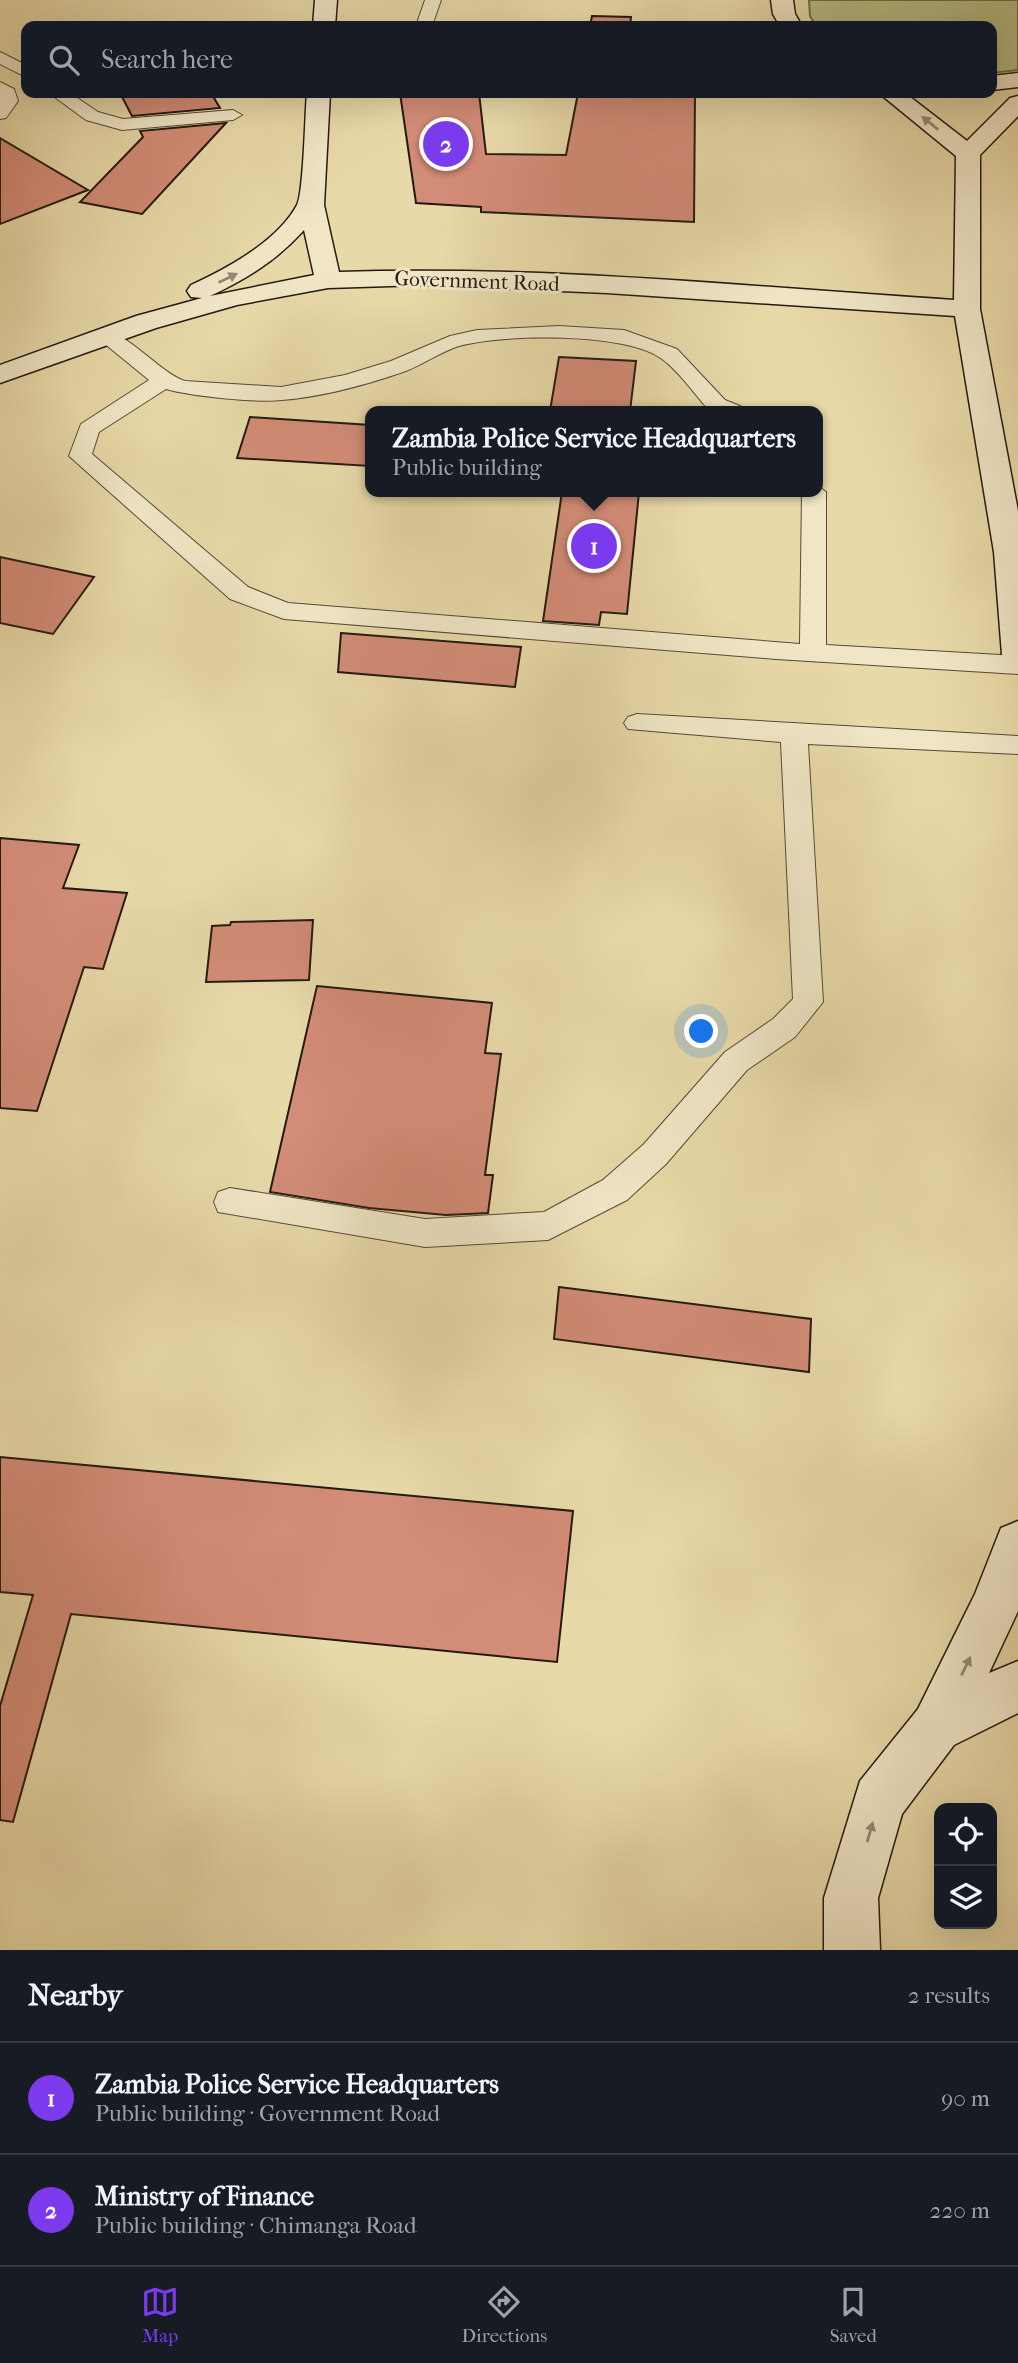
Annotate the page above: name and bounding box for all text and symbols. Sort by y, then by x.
search box [21,21,997,98]
icon: search [45,41,83,79]
text: Search here [101,44,233,75]
one-way arrow [921,116,939,131]
pin: 2 [423,118,469,170]
street label: Government Road [394,266,561,296]
one-way arrow [218,272,238,284]
popup [365,406,823,497]
text: Zambia Police Service Headquarters [392,423,796,454]
text: Public building [392,454,542,481]
pin: 1 [571,520,617,572]
your location [684,1014,718,1048]
one-way arrow [960,1656,972,1676]
map controls [934,1803,997,1929]
button: locate [934,1803,997,1866]
one-way arrow [865,1821,876,1843]
button: layers [934,1866,997,1929]
text: Nearby [28,1978,123,2013]
text: 2 results [908,1982,990,2009]
text: Zambia Police Service Headquarters [95,2069,499,2100]
text: 1 [47,2085,55,2112]
text: 90 m [941,2085,990,2112]
text: Public building · Government Road [95,2100,440,2127]
text: Ministry of Finance [95,2181,314,2212]
text: 2 [45,2197,57,2224]
text: 220 m [930,2197,990,2224]
text: Public building · Chimanga Road [95,2212,416,2239]
tab: Map [141,2283,179,2347]
tab: Directions [462,2283,547,2347]
tab: Saved [830,2283,877,2347]

